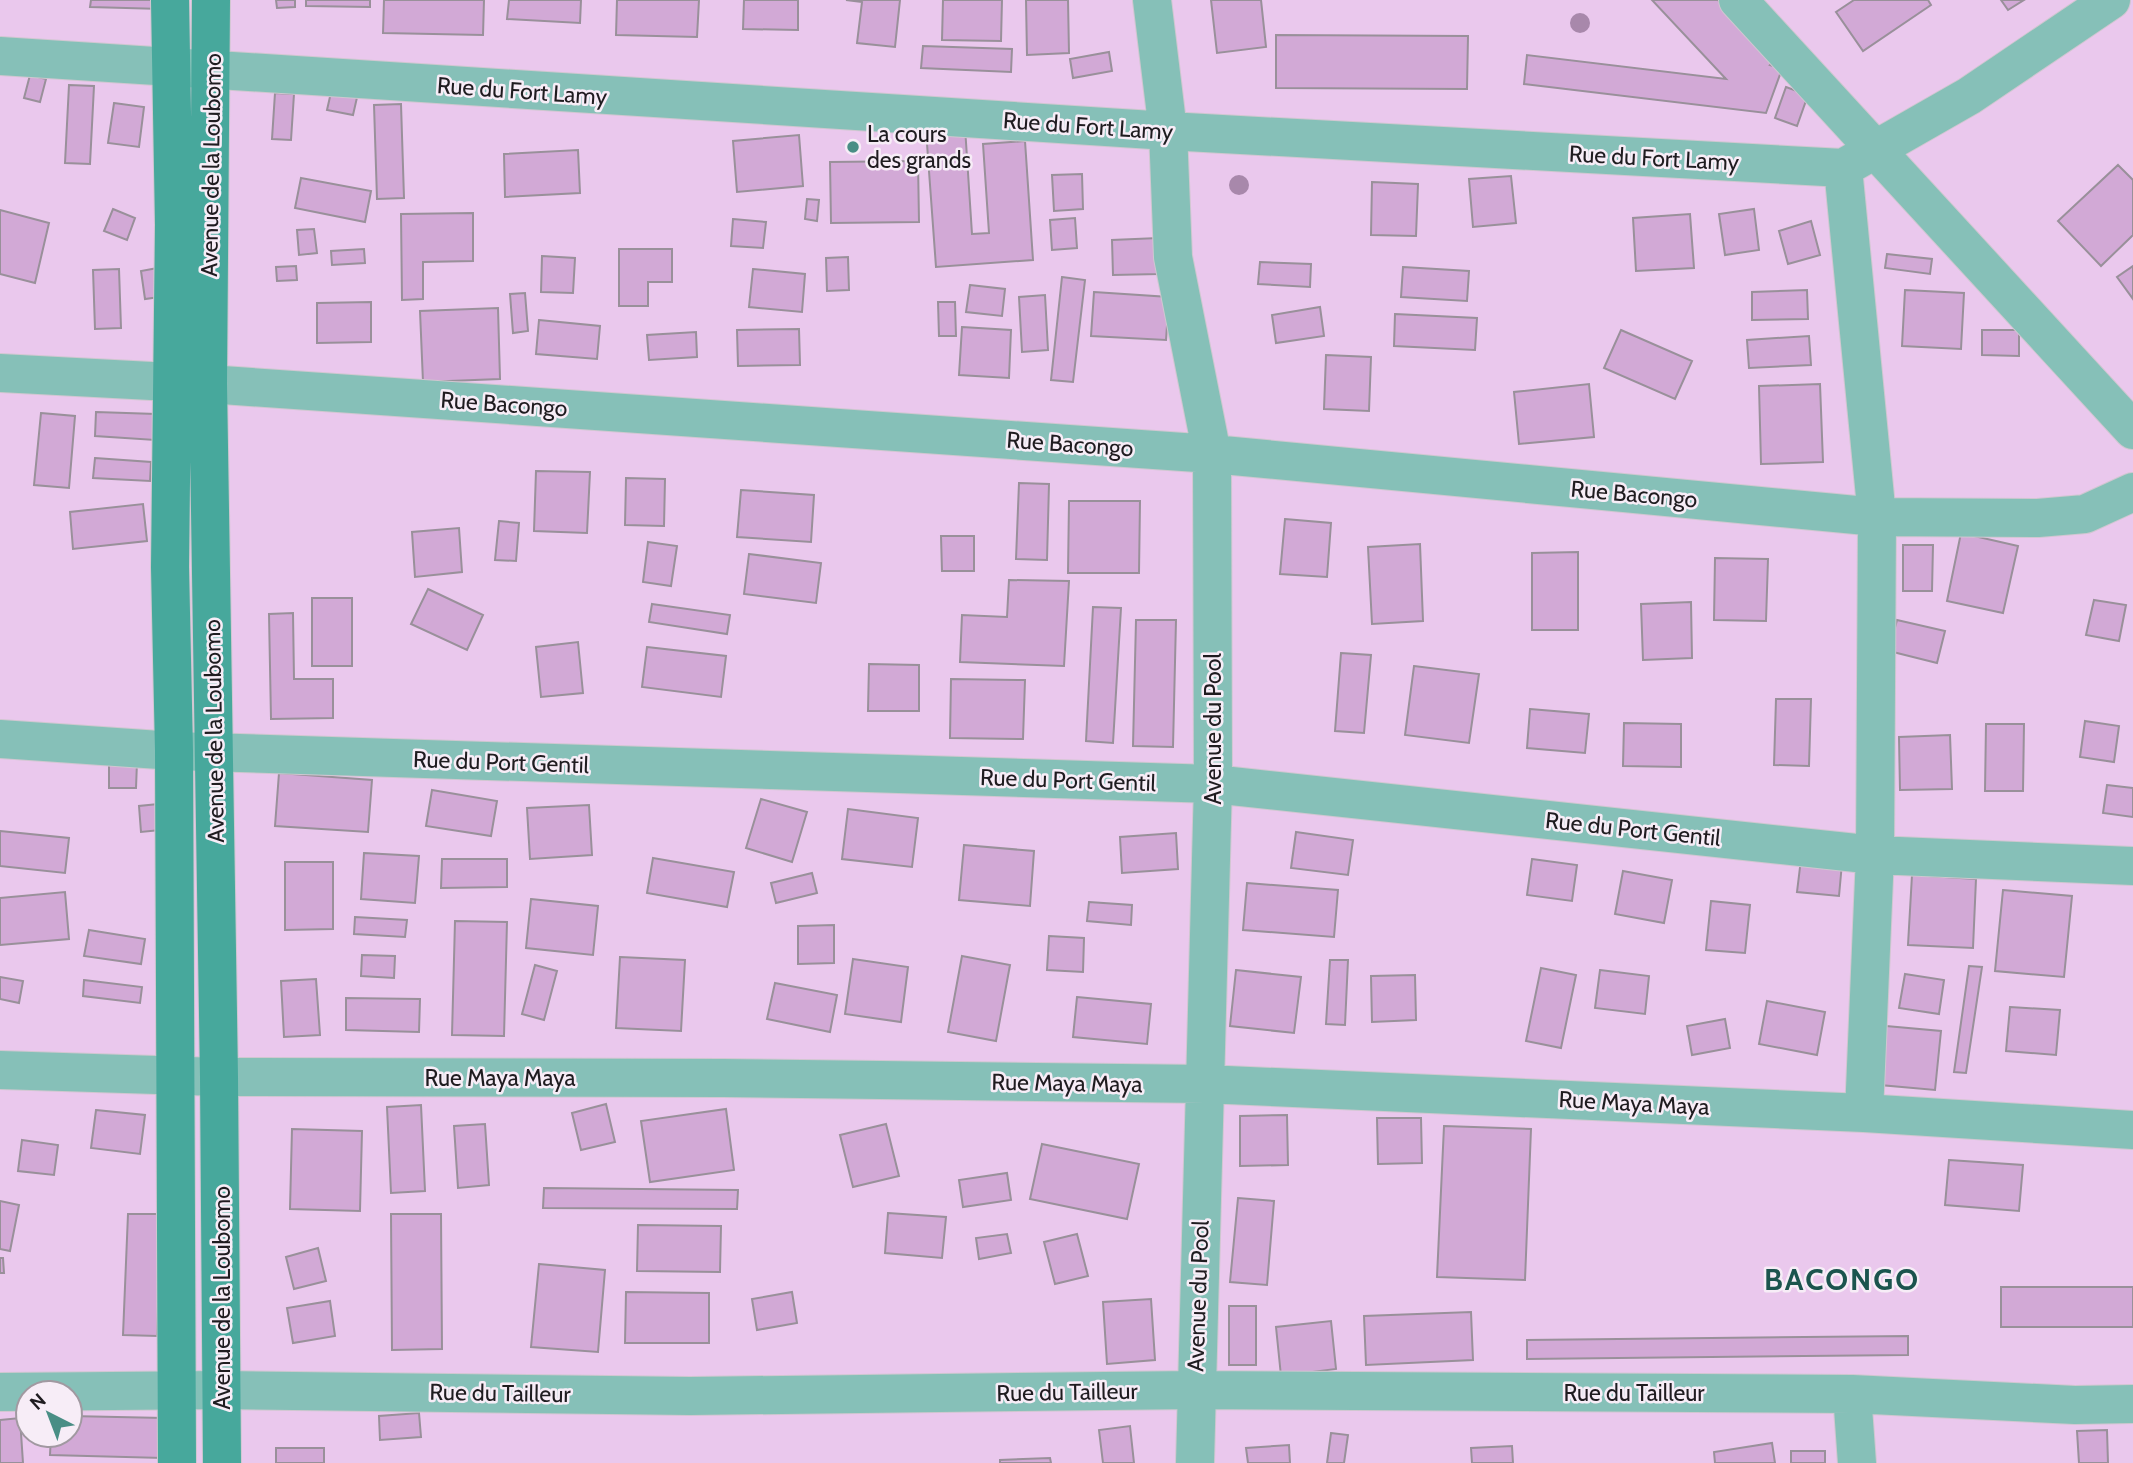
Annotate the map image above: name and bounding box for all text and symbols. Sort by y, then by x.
street label: Avenue de la Loubomo [195,53,227,277]
street label: Rue du Fort Lamy [436,71,608,111]
street label: Rue du Fort Lamy [1002,106,1174,146]
place label: La cours des grands [867,120,971,174]
marker: La cours des grands [845,139,861,155]
street label: Rue du Fort Lamy [1568,140,1740,176]
street label: Rue Bacongo [440,386,568,422]
street label: Rue Bacongo [1006,426,1134,462]
street label: Rue Bacongo [1569,475,1699,513]
street label: Avenue de la Loubomo [198,619,230,843]
street label: Avenue du Pool [1199,653,1227,805]
street label: Rue du Port Gentil [412,745,590,779]
street label: Rue du Port Gentil [979,763,1157,797]
street label: Rue du Port Gentil [1544,806,1723,852]
street label: Rue Maya Maya [424,1064,576,1092]
street label: Rue Maya Maya [991,1068,1143,1098]
street label: Rue Maya Maya [1558,1085,1710,1121]
street label: Avenue de la Loubomo [208,1186,236,1410]
street label: Avenue du Pool [1181,1219,1215,1372]
district label: BACONGO [1764,1261,1920,1298]
street label: Rue du Tailleur [996,1377,1139,1407]
street label: Rue du Tailleur [429,1378,572,1408]
north arrow [14,1379,84,1449]
street label: Rue du Tailleur [1563,1379,1705,1407]
text: N [25,1389,51,1415]

